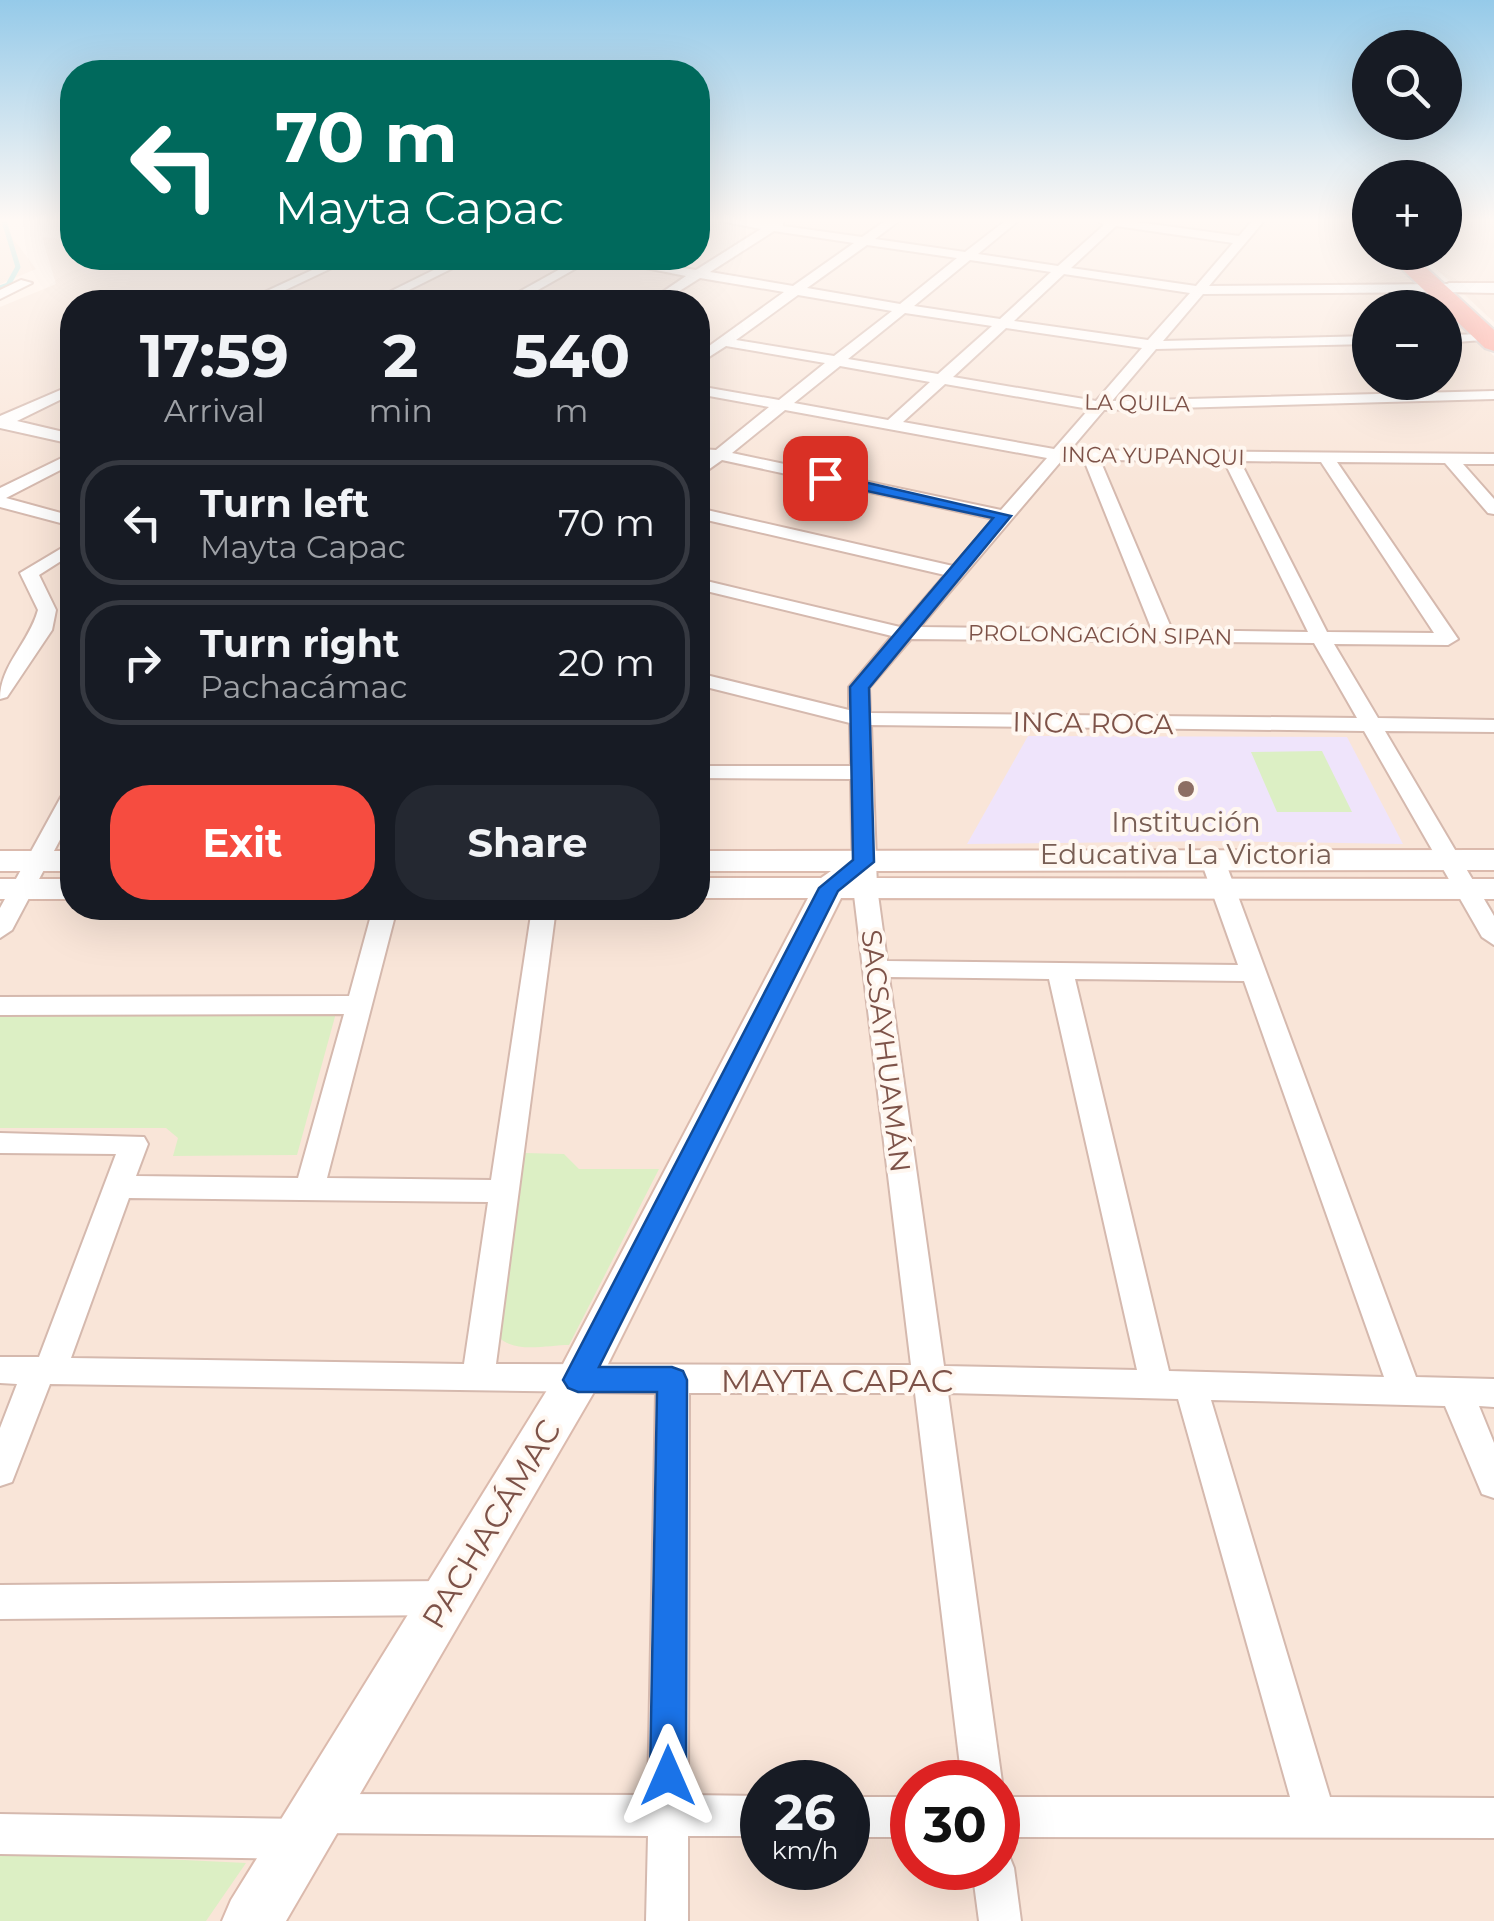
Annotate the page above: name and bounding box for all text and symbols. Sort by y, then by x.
map controls [1352,30,1462,400]
button: search [1352,30,1462,140]
text: 70 m [275,94,458,180]
icon: left [110,100,240,230]
button: + [1352,160,1462,270]
text: Mayta Capac [275,180,564,235]
button: − [1352,290,1462,400]
text: 17:59 [140,319,289,392]
text: 2 [383,319,418,392]
text: 540 [512,319,630,392]
street label: LA QUILA [1084,389,1190,417]
text: Arrival [164,391,265,430]
text: min [369,391,433,430]
text: m [554,391,588,430]
pin [783,436,868,521]
street label: INCA YUPANQUI [1061,441,1245,471]
icon: arrive [798,451,853,506]
text: Turn left [200,480,369,527]
icon: left [115,495,170,550]
text: 70 m [558,499,655,546]
text: Mayta Capac [200,527,406,566]
street label: PROLONGACIÓN SIPAN [968,619,1232,651]
text: Turn right [200,620,399,667]
icon: right [115,635,170,690]
text: 20 m [558,639,655,686]
text: Pachacámac [200,667,407,706]
street label: INCA ROCA [1012,705,1175,741]
marker: Institución Educativa La Victoria [1175,778,1197,800]
button: Exit [110,785,375,900]
button: Share [395,785,660,900]
place label: Institución Educativa La Victoria [1040,805,1332,871]
street label: SACSAYHUAMÁN [854,928,918,1174]
street label: MAYTA CAPAC [721,1361,953,1400]
street label: PACHACÁMAC [413,1413,569,1635]
position arrow [616,1724,720,1828]
speed limit sign: 30 [890,1760,1020,1890]
text: 26 [774,1782,836,1843]
text: km/h [772,1835,838,1865]

